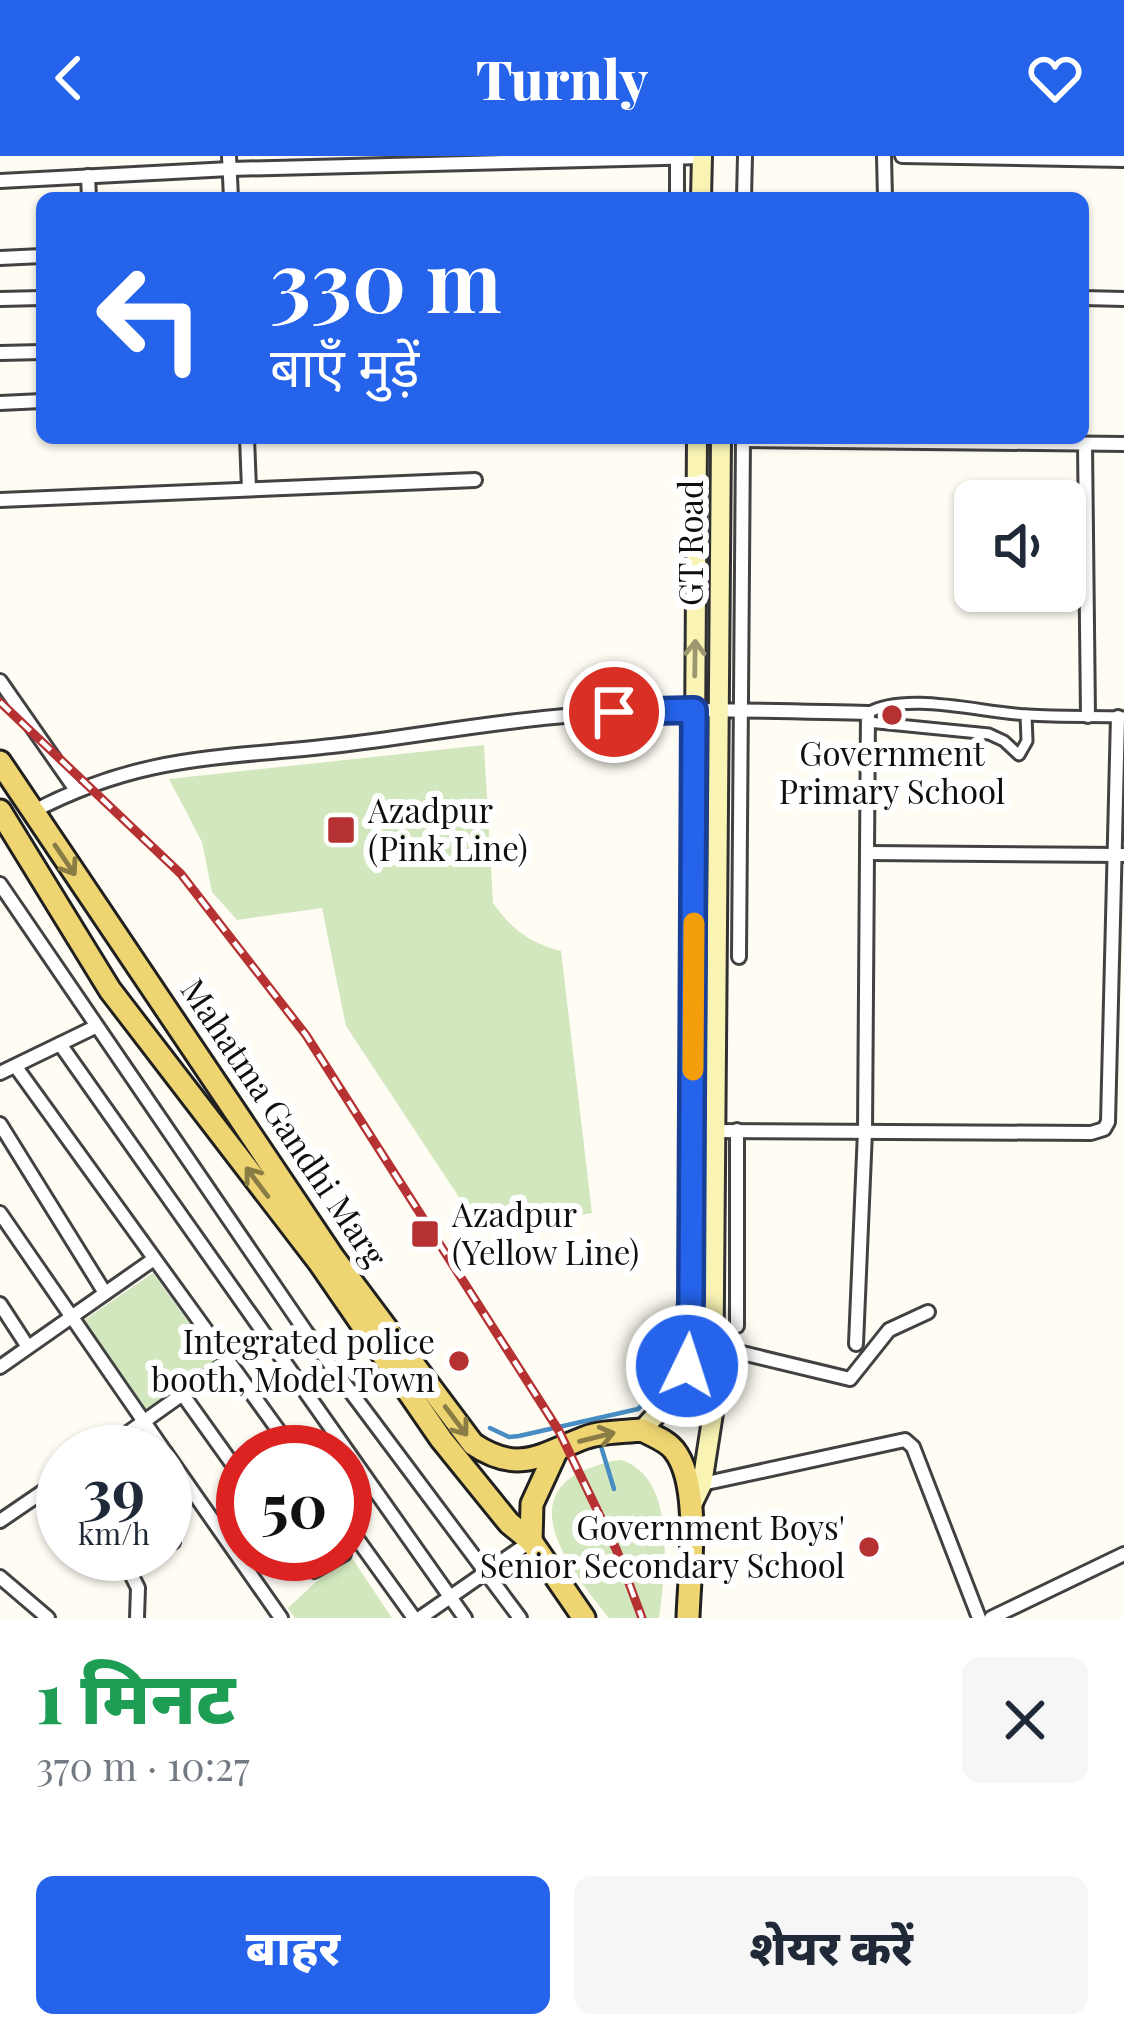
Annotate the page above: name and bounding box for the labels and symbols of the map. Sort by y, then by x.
street label: GT Road [667,480,711,606]
one-way arrow [684,639,706,678]
pin [563,661,665,763]
marker: Government Primary School [879,702,905,728]
place label: Government Primary School [779,730,1005,812]
place label: Azadpur (Pink Line) [367,787,528,869]
marker: Azadpur (Pink Line) [325,814,357,846]
one-way arrow [52,843,77,876]
street label: Mahatma Gandhi Marg [173,969,399,1275]
one-way arrow [244,1166,271,1198]
place label: Azadpur (Yellow Line) [451,1191,639,1273]
marker: Azadpur (Yellow Line) [409,1218,441,1250]
position arrow [624,1303,750,1429]
place label: Integrated police booth, Model Town [151,1318,435,1400]
marker: Integrated police booth, Model Town [446,1348,472,1374]
one-way arrow [442,1404,468,1437]
speed limit sign: 50 [216,1425,372,1581]
one-way arrow [577,1425,615,1447]
place label: Government Boys' Senior Secondary School [480,1504,845,1586]
marker: Government Boys' Senior Secondary School [856,1534,882,1560]

